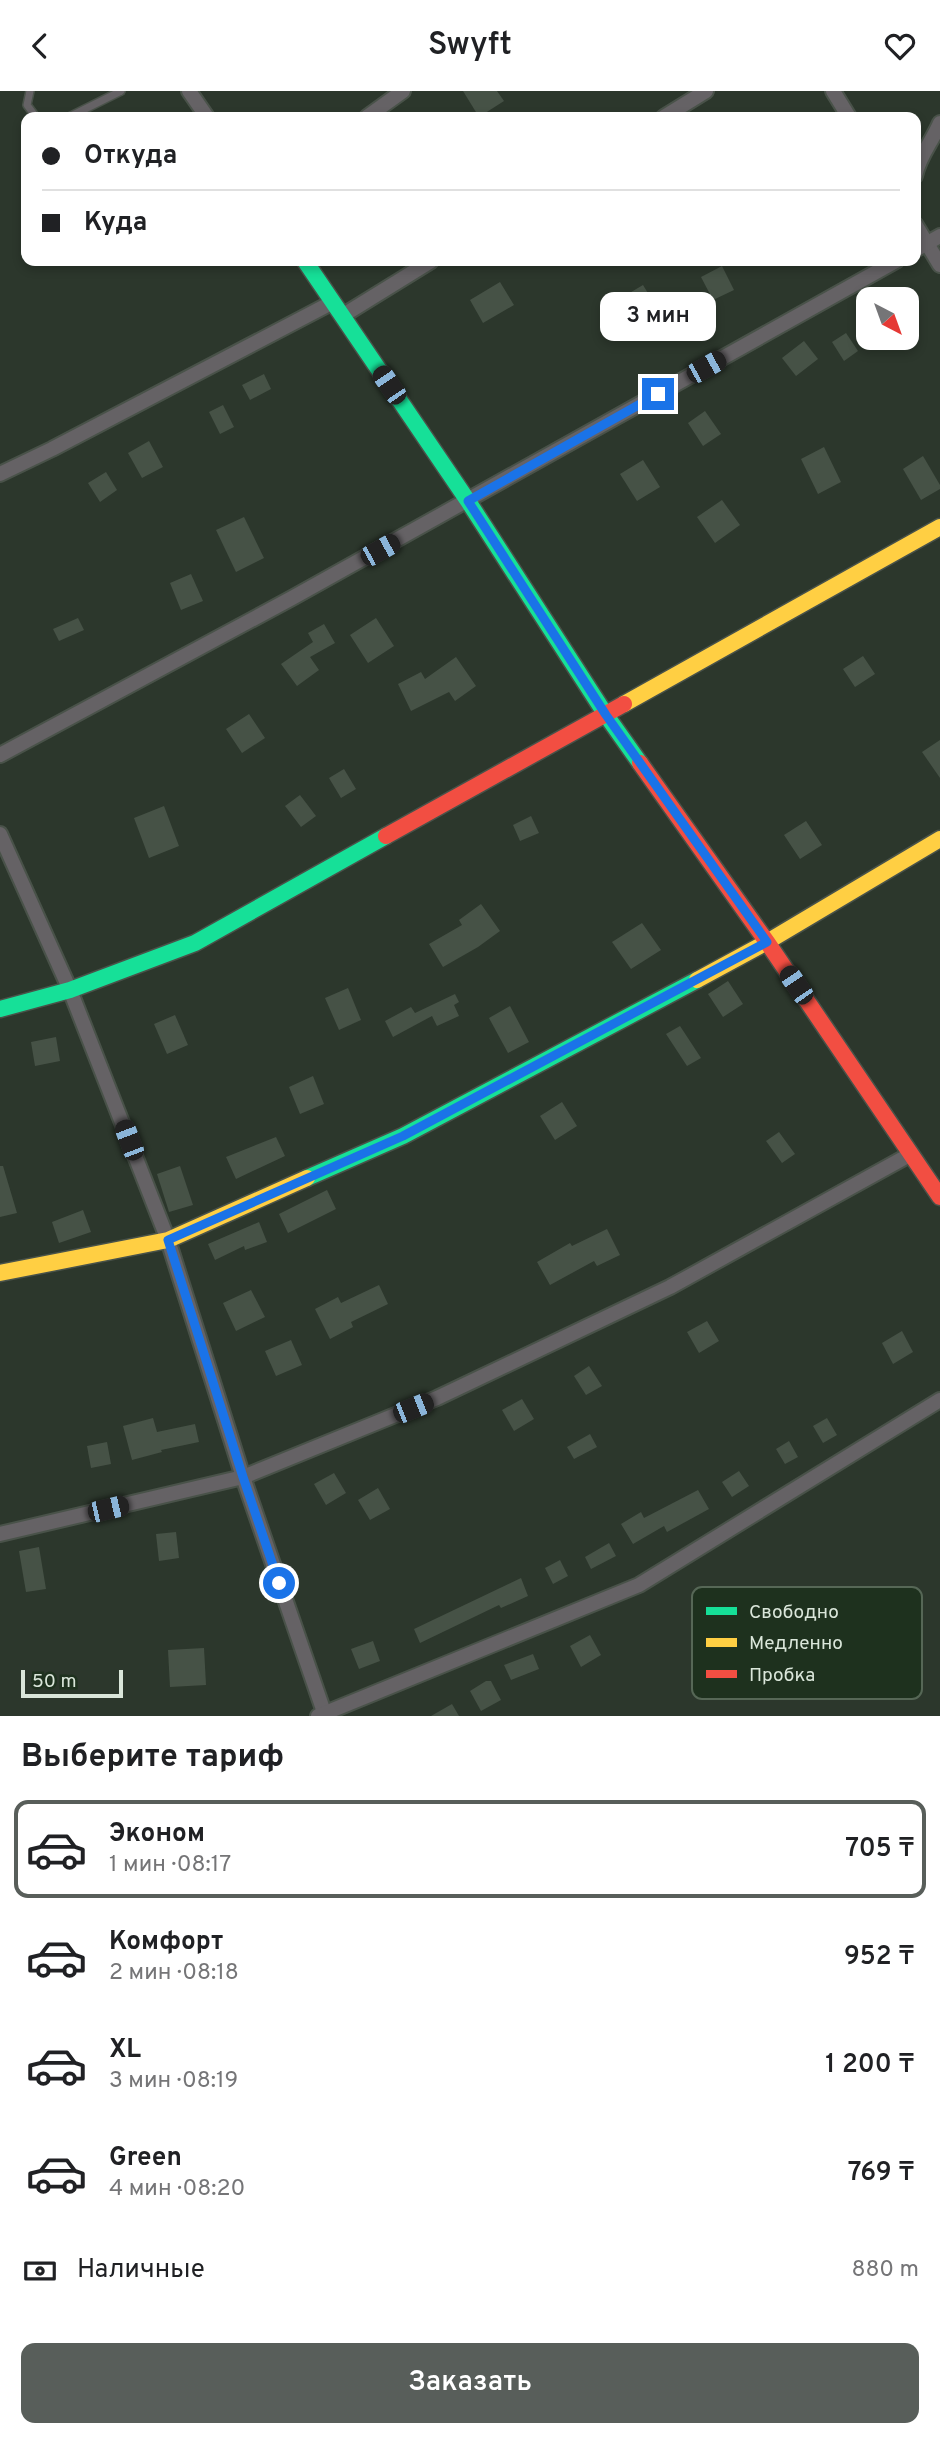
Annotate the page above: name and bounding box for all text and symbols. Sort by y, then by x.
text: Swyft [428,26,512,66]
icon: back [21,27,59,65]
icon: heart [881,27,919,65]
text: Откуда [84,140,177,173]
text: Куда [84,207,147,240]
north arrow [856,287,919,350]
map controls [856,287,919,350]
callout: 3 мин [600,293,716,341]
text: 3 мин [626,302,690,331]
car [683,348,730,386]
car [369,362,410,408]
route end [642,378,674,410]
car [357,531,404,569]
car [776,962,817,1008]
car [112,1117,147,1163]
car [390,1390,437,1426]
car [86,1494,131,1524]
route start [263,1567,295,1599]
legend [692,1587,922,1699]
text: Свободно [749,1601,839,1625]
text: Медленно [749,1632,843,1656]
text: Пробка [749,1664,815,1688]
scale bar [21,1667,122,1699]
text: 50 m [32,1670,77,1694]
text: Выберите тариф [21,1738,284,1778]
icon: car [25,1818,88,1881]
text: Эконом [109,1818,205,1851]
text: 705 ₸ [845,1833,915,1866]
text: 1 мин · 08:17 [109,1851,231,1880]
icon: car [25,1926,88,1989]
text: Комфорт [109,1926,223,1959]
text: 952 ₸ [844,1941,915,1974]
text: 2 мин · 08:18 [109,1959,239,1988]
icon: car [25,2034,88,2097]
text: XL [109,2034,141,2067]
text: 1 200 ₸ [825,2049,915,2082]
text: 3 мин · 08:19 [109,2067,238,2096]
icon: car [25,2142,88,2205]
text: Green [109,2142,182,2175]
text: 769 ₸ [848,2157,915,2190]
text: 4 мин · 08:20 [109,2175,245,2204]
icon: cash [21,2252,59,2290]
text: Наличные [77,2254,205,2287]
text: 880 m [851,2256,919,2285]
button: Заказать [21,2343,919,2423]

